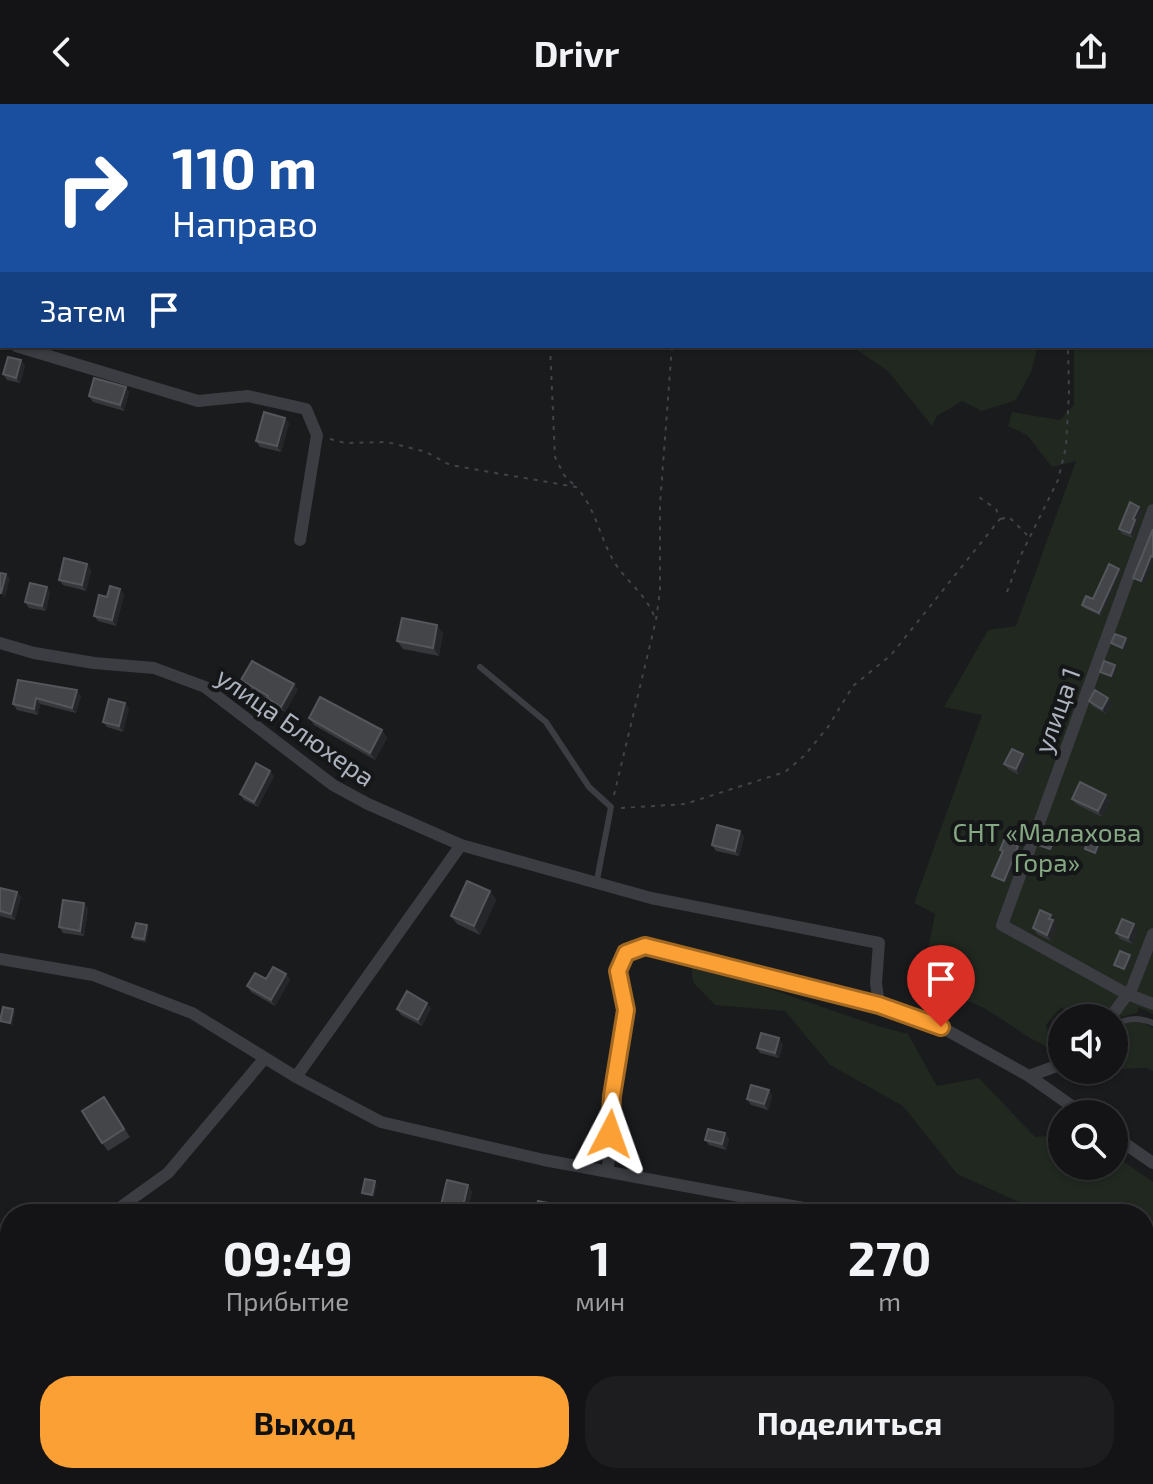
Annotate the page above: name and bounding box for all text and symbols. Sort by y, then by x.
icon: back [40,30,84,74]
icon: share [1069,30,1113,74]
text: Drivr [534,31,619,74]
text: 110 m [172,133,317,200]
icon: right [40,136,144,240]
text: Направо [172,201,318,244]
icon: arrive [142,288,186,332]
text: Затем [40,292,126,328]
street label: улица Блюхера [210,660,381,793]
street label: улица 1 [1026,663,1087,757]
park label: СНТ «Малахова Гора» [953,816,1141,877]
pin [907,945,975,1027]
icon: arrive [919,957,963,1001]
map controls [1048,1004,1128,1180]
button: sound [1048,1004,1128,1084]
position arrow [568,1092,652,1176]
button: search [1048,1100,1128,1180]
text: 09:49 [223,1228,353,1286]
text: 1 [590,1228,611,1286]
text: 270 [848,1228,931,1286]
text: Прибытие [226,1285,349,1316]
text: мин [575,1285,625,1316]
text: m [878,1285,901,1316]
button: Выход [40,1376,569,1468]
button: Поделиться [585,1376,1114,1468]

